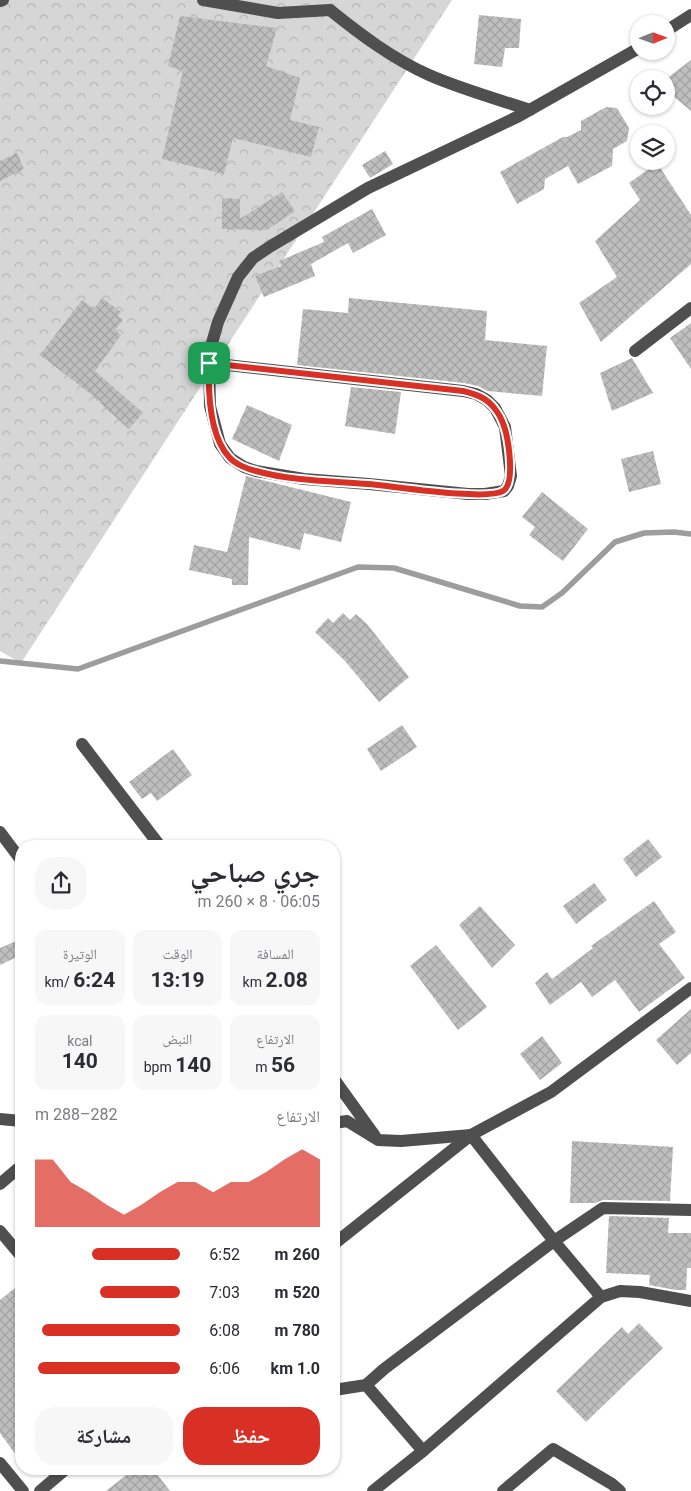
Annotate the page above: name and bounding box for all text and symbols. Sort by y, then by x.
north arrow [630,15,675,60]
map controls [630,15,675,170]
button: locate [630,70,675,115]
button: layers [630,125,675,170]
pin [188,342,230,384]
icon: arrive [195,349,223,377]
text: جري صباحي [190,856,320,889]
button: share [35,857,87,909]
text: 06:05 · 8 × 260 m [198,892,320,911]
text: الوتيرة [63,946,97,962]
text: الوقت [162,946,193,962]
text: المسافة [257,946,294,962]
text: 6:24 [73,968,115,992]
text: 13:19 [150,968,205,992]
text: 2.08 [265,968,308,992]
text: /km [45,974,73,990]
text: km [243,974,265,990]
text: النبض [163,1031,192,1047]
text: الارتفاع [256,1031,294,1047]
text: kcal [67,1033,93,1049]
text: 140 [62,1049,98,1073]
text: 140 [175,1053,211,1077]
text: 56 [271,1053,295,1077]
text: bpm [144,1059,175,1075]
text: m [255,1059,271,1075]
text: 282–288 m [35,1105,117,1124]
text: الارتفاع [276,1107,320,1126]
text: 6:52 [209,1245,240,1264]
text: 260 m [275,1245,320,1264]
text: 7:03 [209,1283,240,1302]
text: 520 m [275,1283,320,1302]
text: 6:08 [209,1321,240,1340]
text: 780 m [275,1321,320,1340]
text: 6:06 [209,1359,240,1378]
text: 1.0 km [271,1359,320,1378]
button: مشاركة [35,1407,173,1465]
button: حفظ [183,1407,320,1465]

